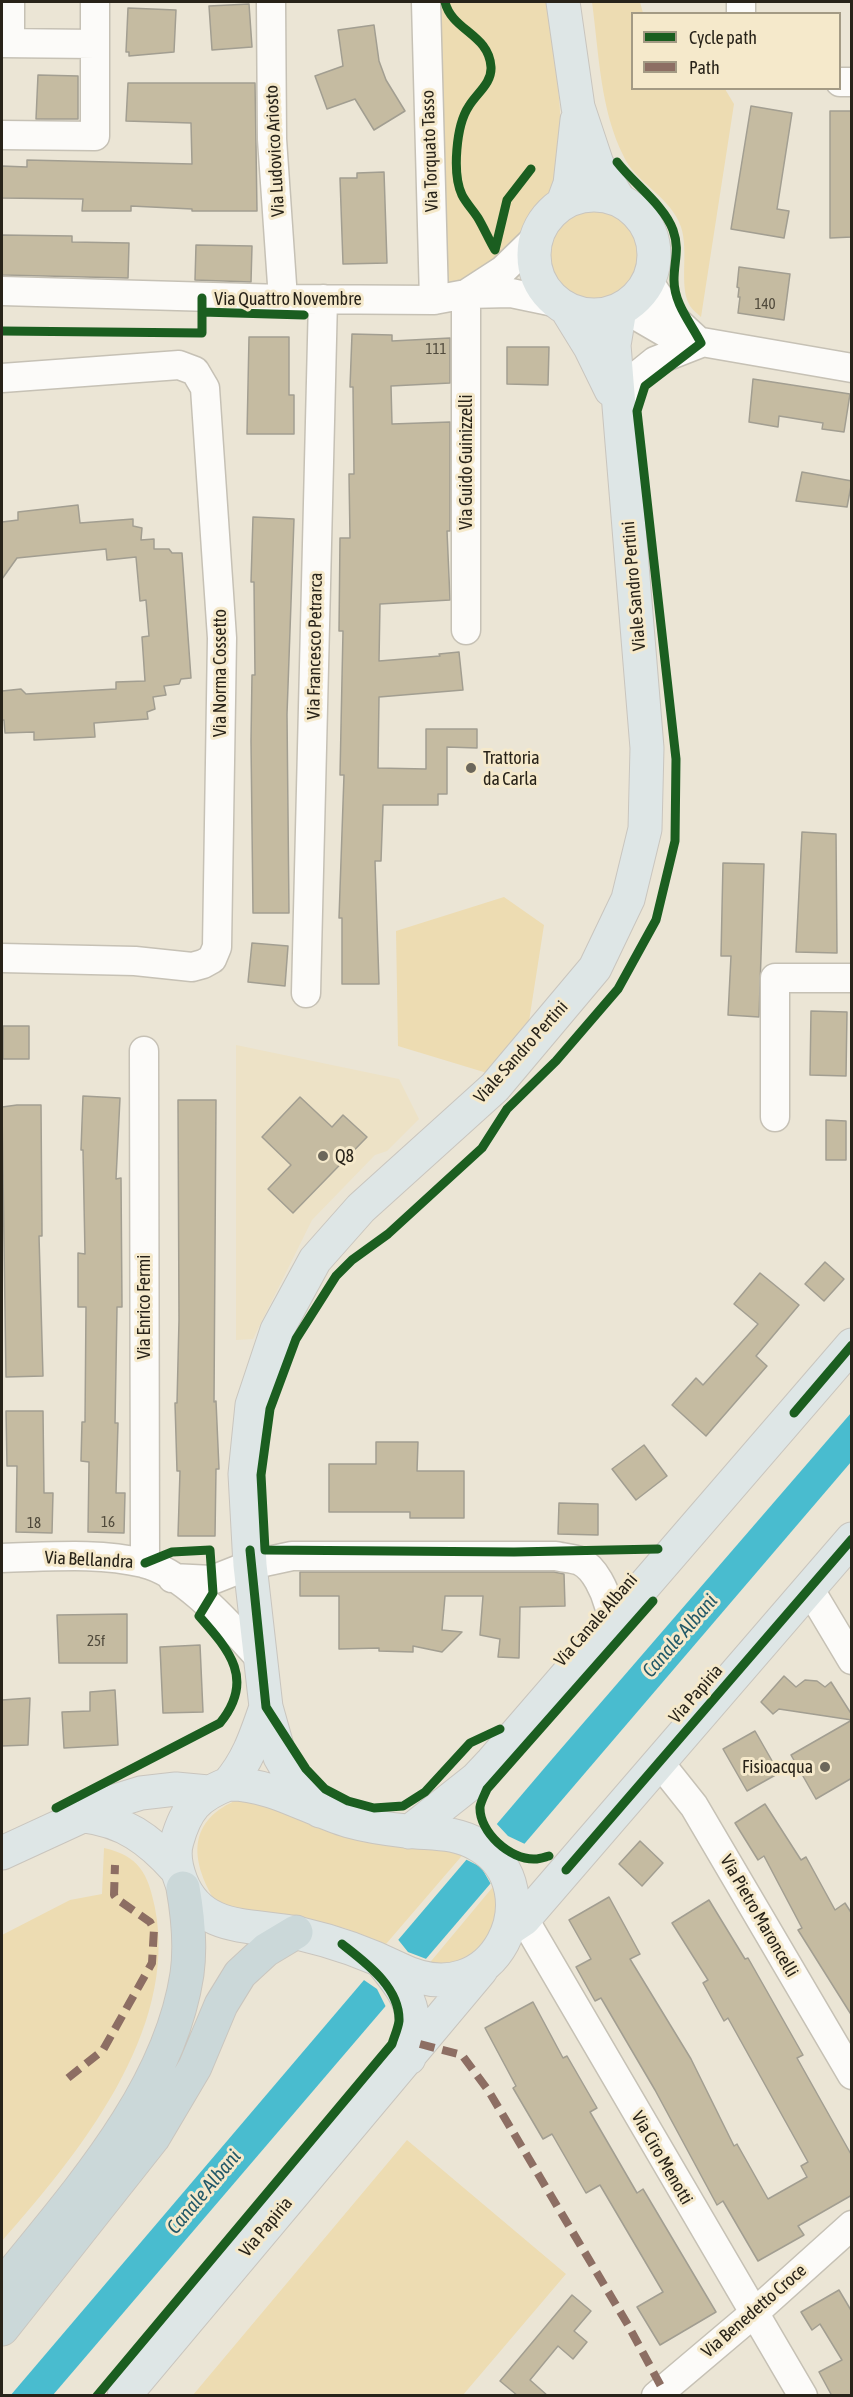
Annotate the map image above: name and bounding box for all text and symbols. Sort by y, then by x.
legend [631,12,841,90]
text: Cycle path [689,27,757,48]
text: Path [689,57,720,78]
street label: Via Ludovico Ariosto [261,85,289,217]
street label: Via Torquato Tasso [417,90,443,212]
street label: Via Quattro Novembre [214,288,362,310]
house number: 140 [754,295,776,313]
house number: 111 [425,340,447,358]
street label: Via Guido Guinizzelli [455,394,477,530]
street label: Viale Sandro Pertini [618,520,650,652]
street label: Via Francesco Petrarca [303,572,327,720]
street label: Via Norma Cossetto [209,609,231,737]
place label: Trattoria da Carla [483,747,540,789]
marker: Trattoria da Carla [464,761,478,775]
street label: Viale Sandro Pertini [469,996,573,1108]
place label: Q8 [335,1145,354,1167]
marker: Q8 [316,1149,330,1163]
street label: Via Enrico Fermi [133,1255,155,1359]
house number: 16 [101,1513,115,1531]
house number: 18 [27,1514,41,1532]
street label: Via Bellandra [44,1547,134,1573]
street label: Via Canale Albani [550,1569,642,1671]
water label: Canale Albani [637,1590,723,1682]
house number: 25f [87,1632,105,1650]
street label: Via Papiria [665,1660,727,1728]
place label: Fisioacqua [742,1756,813,1778]
marker: Fisioacqua [818,1760,832,1774]
street label: Via Pietro Maroncelli [715,1851,803,1981]
street label: Via Ciro Menotti [627,2107,697,2209]
water label: Canale Albani [162,2145,246,2239]
street label: Via Papiria [235,2193,297,2261]
street label: Via Benedetto Croce [697,2260,811,2362]

